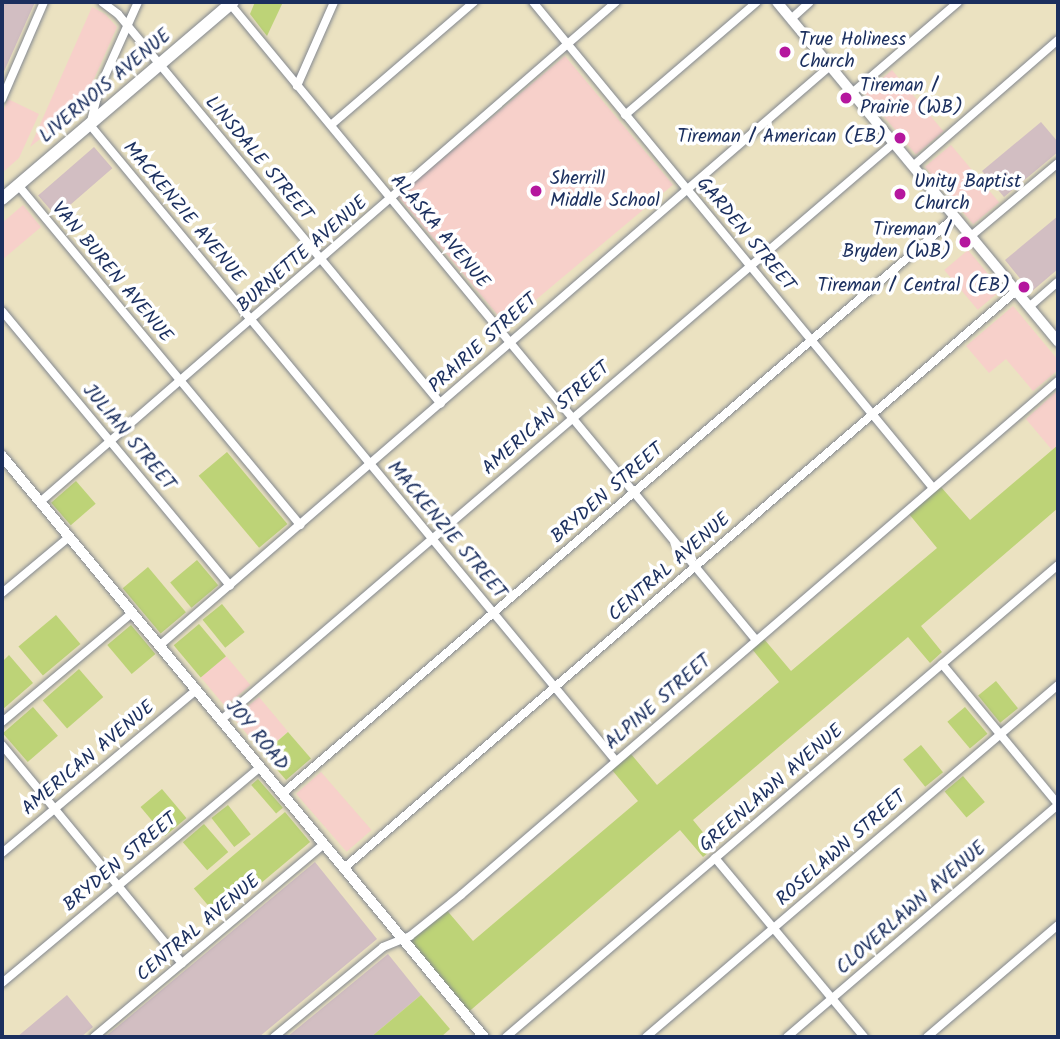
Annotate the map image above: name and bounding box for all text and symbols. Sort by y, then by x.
street label: LIVERNOIS AVENUE [36,25,176,149]
place label: True Holiness Church [799,30,906,74]
marker: True Holiness Church [777,44,793,60]
place label: Tireman / Prairie (WB) [860,76,963,120]
marker: Tireman / Prairie (WB) [838,90,854,106]
street label: LINSDALE STREET [199,92,317,226]
place label: Tireman / American (EB) [677,127,886,149]
marker: Tireman / American (EB) [892,130,908,146]
street label: MACKENZIE AVENUE [117,138,249,288]
place label: Sherrill Middle School [550,169,660,213]
street label: ALASKA AVENUE [385,170,493,294]
place label: Unity Baptist Church [914,172,1021,216]
street label: GARDEN STREET [691,173,799,297]
marker: Sherrill Middle School [528,183,544,199]
marker: Unity Baptist Church [892,186,908,202]
street label: BURNETTE AVENUE [233,192,373,318]
street label: VAN BUREN AVENUE [46,198,176,348]
place label: Tireman / Bryden (WB) [842,220,951,264]
marker: Tireman / Bryden (WB) [957,234,973,250]
place label: Tireman / Central (EB) [817,276,1010,298]
marker: Tireman / Central (EB) [1016,279,1032,295]
street label: PRAIRIE STREET [425,289,543,399]
street label: AMERICAN STREET [478,357,616,481]
street label: JULIAN STREET [77,380,179,496]
street label: BRYDEN STREET [547,439,669,549]
street label: MACKENZIE STREET [382,457,510,605]
street label: CENTRAL AVENUE [604,509,736,627]
street label: ALPINE STREET [601,651,717,755]
street label: JOY ROAD [220,696,292,776]
street label: AMERICAN AVENUE [18,697,160,821]
street label: GREENLAWN AVENUE [695,720,849,858]
street label: ROSELAWN STREET [772,786,912,912]
street label: BRYDEN STREET [59,809,183,917]
street label: CLOVERLAWN AVENUE [832,838,992,980]
street label: CENTRAL AVENUE [133,871,265,987]

